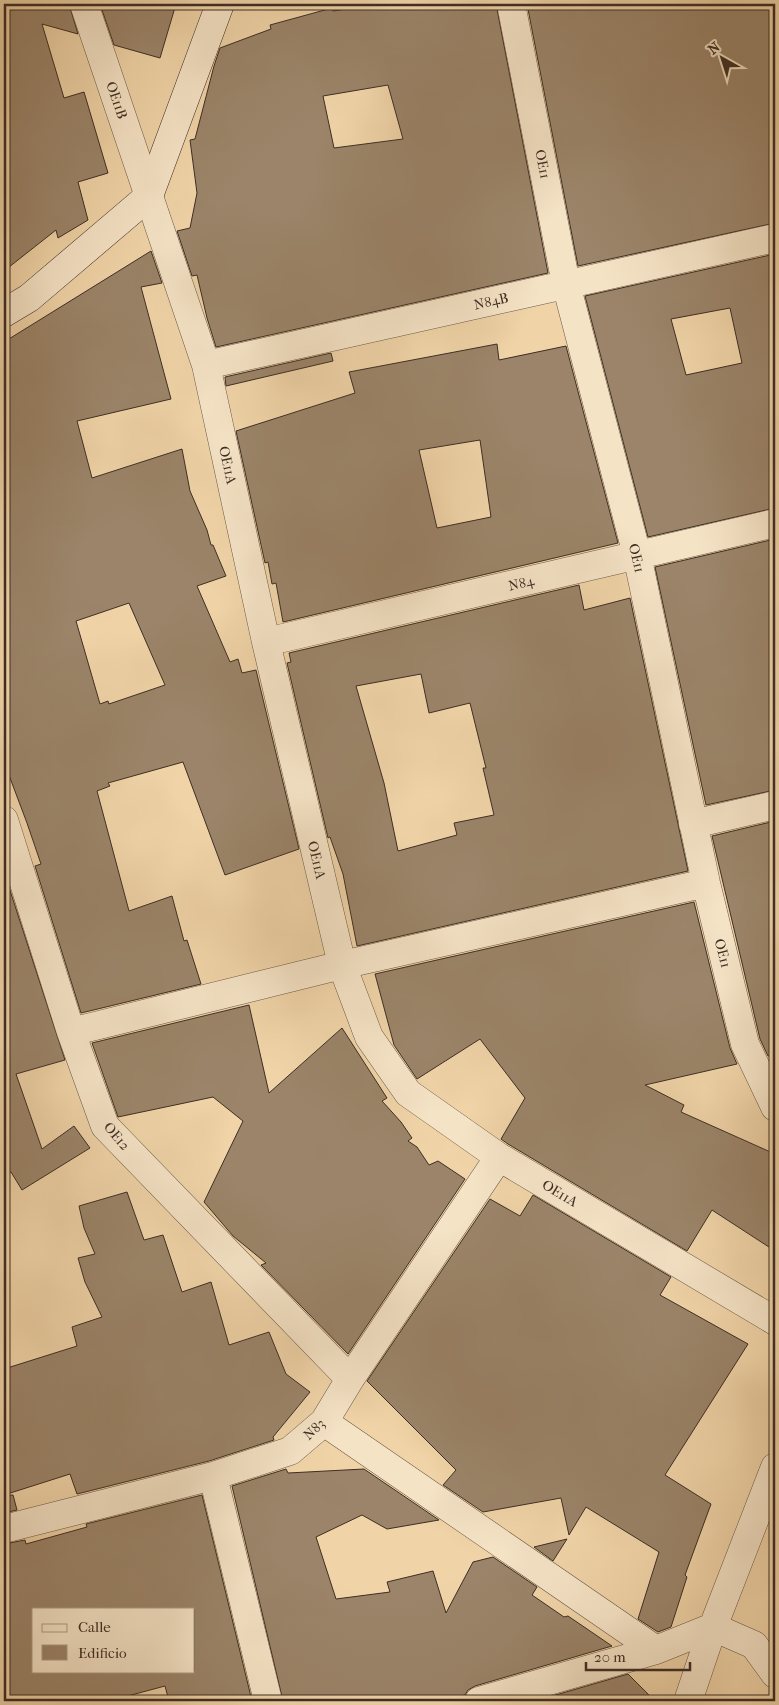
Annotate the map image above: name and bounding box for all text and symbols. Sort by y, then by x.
north arrow [696,32,746,82]
text: N [705,38,724,58]
street label: OE11B [102,79,131,121]
street label: OE11 [531,148,554,180]
street label: N84B [472,289,510,314]
street label: OE11A [215,444,240,487]
street label: OE11 [625,542,648,574]
street label: N84 [507,572,536,595]
street label: OE11A [304,839,329,882]
street label: OE11 [711,937,734,969]
street label: OE12 [100,1119,133,1154]
street label: OE11A [539,1176,581,1211]
street label: N83 [300,1415,329,1444]
legend [32,1608,195,1672]
text: Calle [78,1618,111,1636]
scale bar [586,1640,690,1672]
text: Edificio [78,1644,127,1662]
text: 20 m [594,1648,626,1666]

